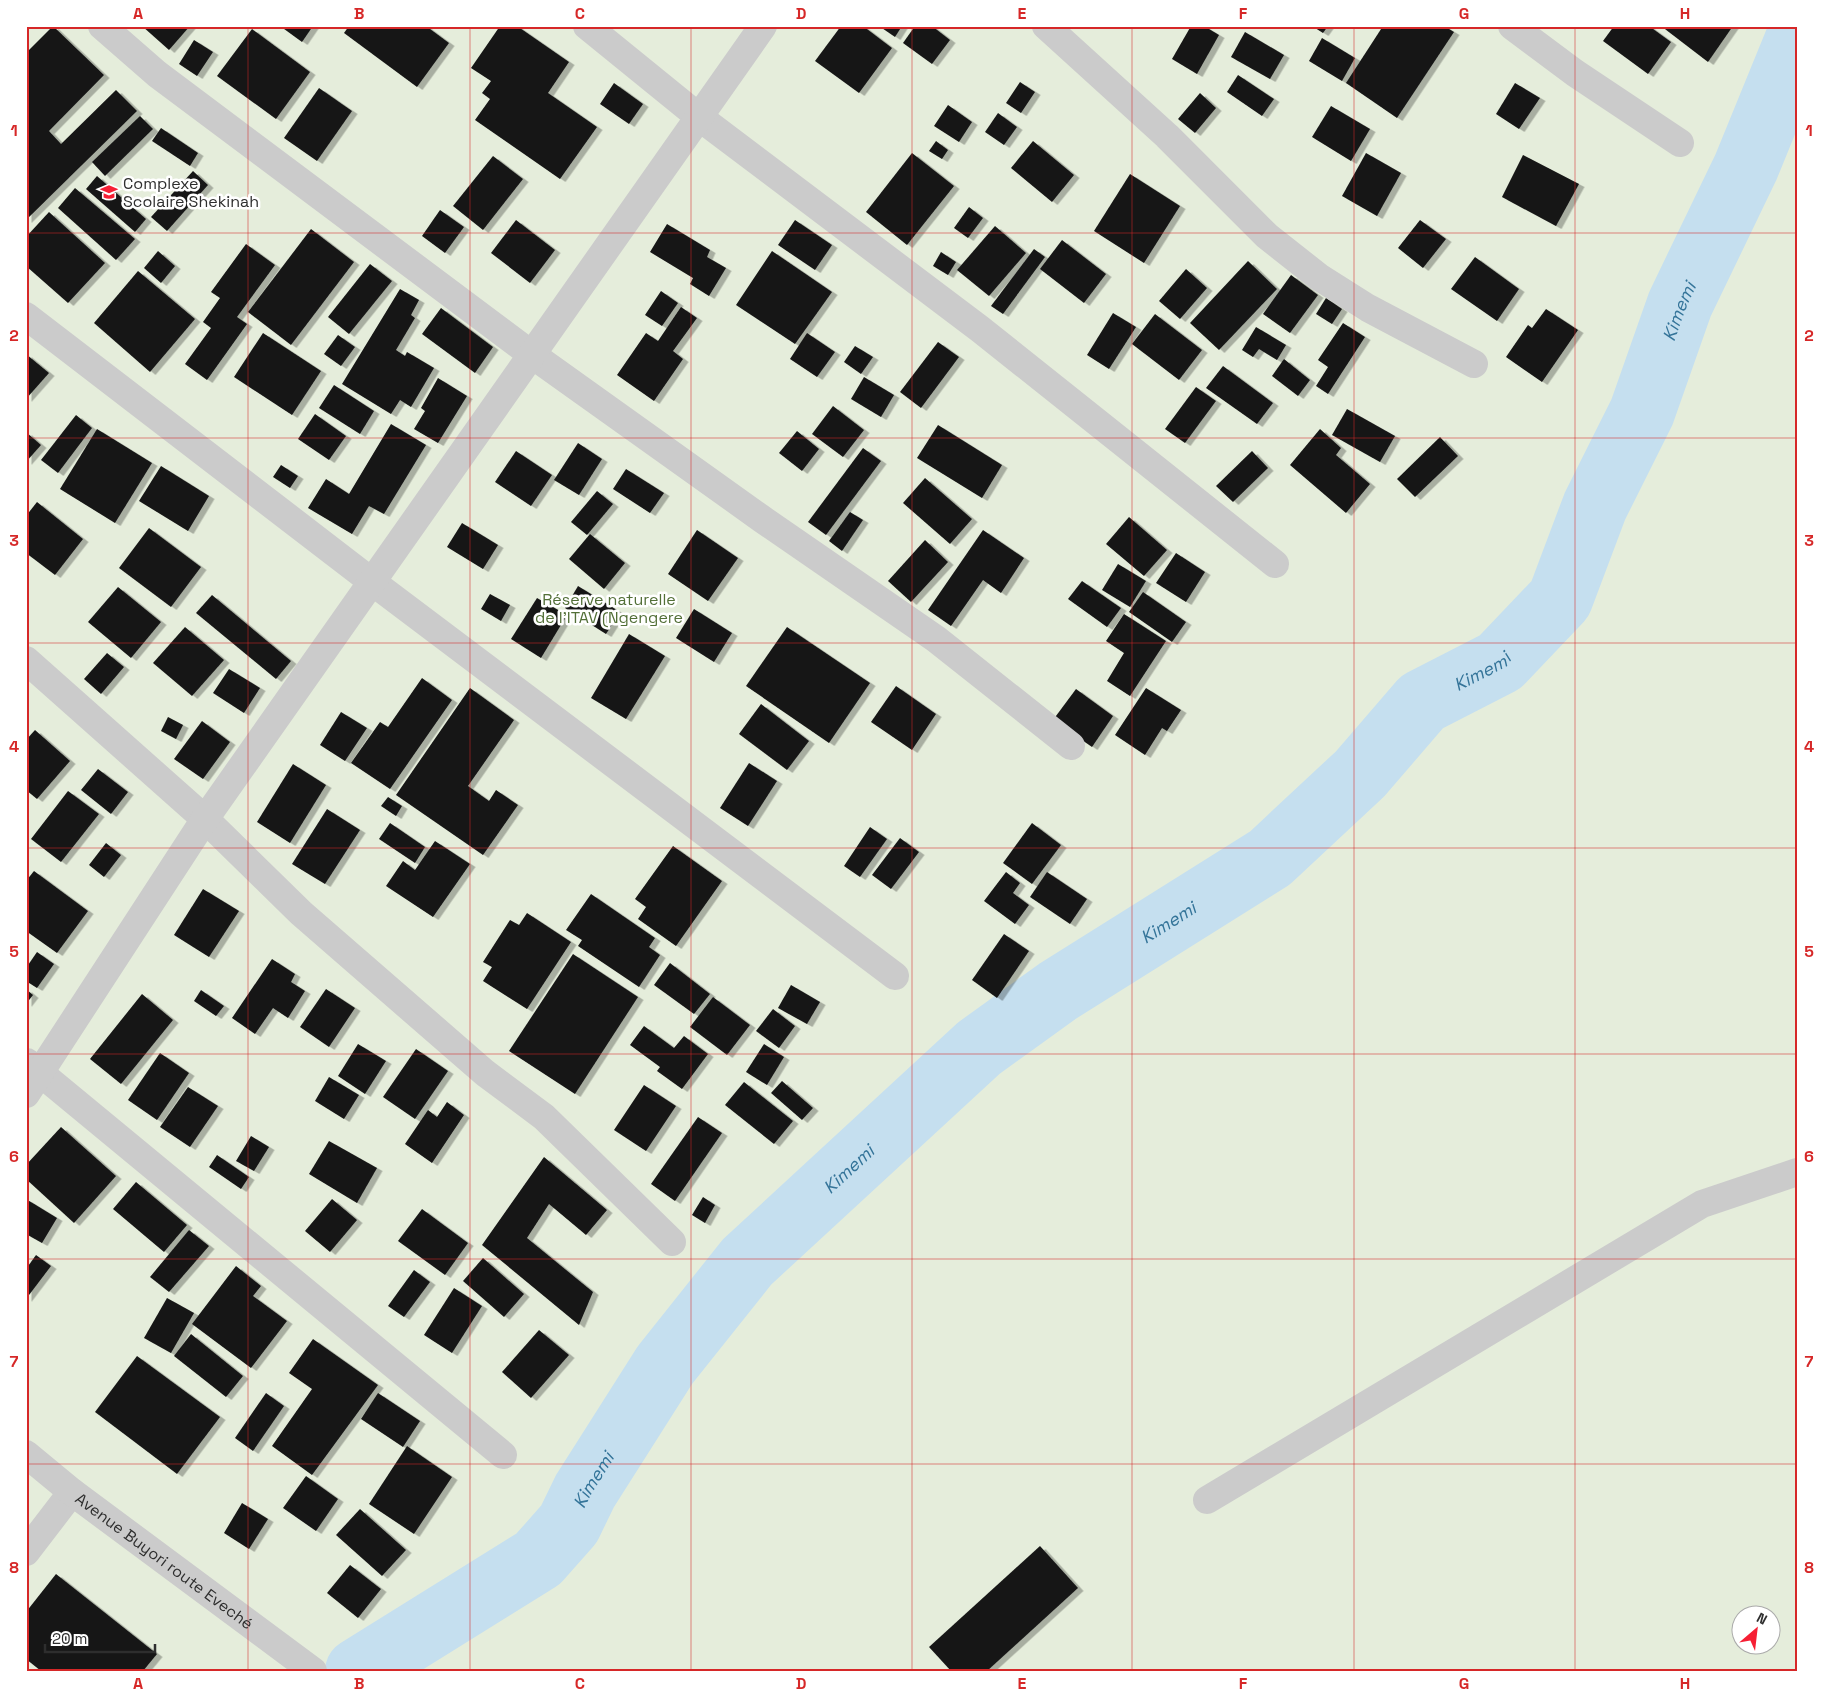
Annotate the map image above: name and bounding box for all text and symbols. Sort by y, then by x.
text: A [133,3,143,24]
text: B [354,3,364,24]
text: C [575,3,585,24]
text: D [796,3,806,24]
text: E [1018,3,1027,24]
text: F [1239,3,1248,24]
text: G [1459,3,1469,24]
text: H [1680,3,1690,24]
text: 1 [10,120,18,141]
text: 1 [1805,120,1813,141]
place label: Complexe Scolaire Shekinah [123,173,259,212]
school or university icon: Complexe Scolaire Shekinah [99,182,119,202]
water label: Kimemi [1657,276,1702,344]
text: 2 [9,325,19,346]
text: 2 [1804,325,1814,346]
text: 3 [9,530,19,551]
text: 3 [1804,530,1814,551]
park label: Réserve naturelle de l'ITAV (Ngengere [535,589,683,628]
water label: Kimemi [1449,645,1517,696]
text: 4 [9,736,19,757]
text: 4 [1804,736,1814,757]
water label: Kimemi [1136,895,1202,948]
text: 5 [9,941,19,962]
text: 5 [1804,941,1814,962]
water label: Kimemi [818,1138,880,1198]
text: 6 [9,1146,19,1167]
text: 6 [1804,1146,1814,1167]
text: 7 [10,1351,19,1372]
text: 7 [1805,1351,1814,1372]
water label: Kimemi [567,1445,620,1511]
street label: Avenue Buyori route Eveché [71,1488,258,1634]
text: 8 [9,1557,19,1578]
text: 8 [1804,1557,1814,1578]
north arrow [1730,1604,1780,1654]
text: N [1754,1608,1770,1629]
scale bar [45,1622,155,1654]
text: 20 m [52,1629,87,1648]
text: A [133,1673,143,1694]
text: B [354,1673,364,1694]
text: C [575,1673,585,1694]
text: D [796,1673,806,1694]
text: E [1018,1673,1027,1694]
text: F [1239,1673,1248,1694]
text: G [1459,1673,1469,1694]
text: H [1680,1673,1690,1694]

